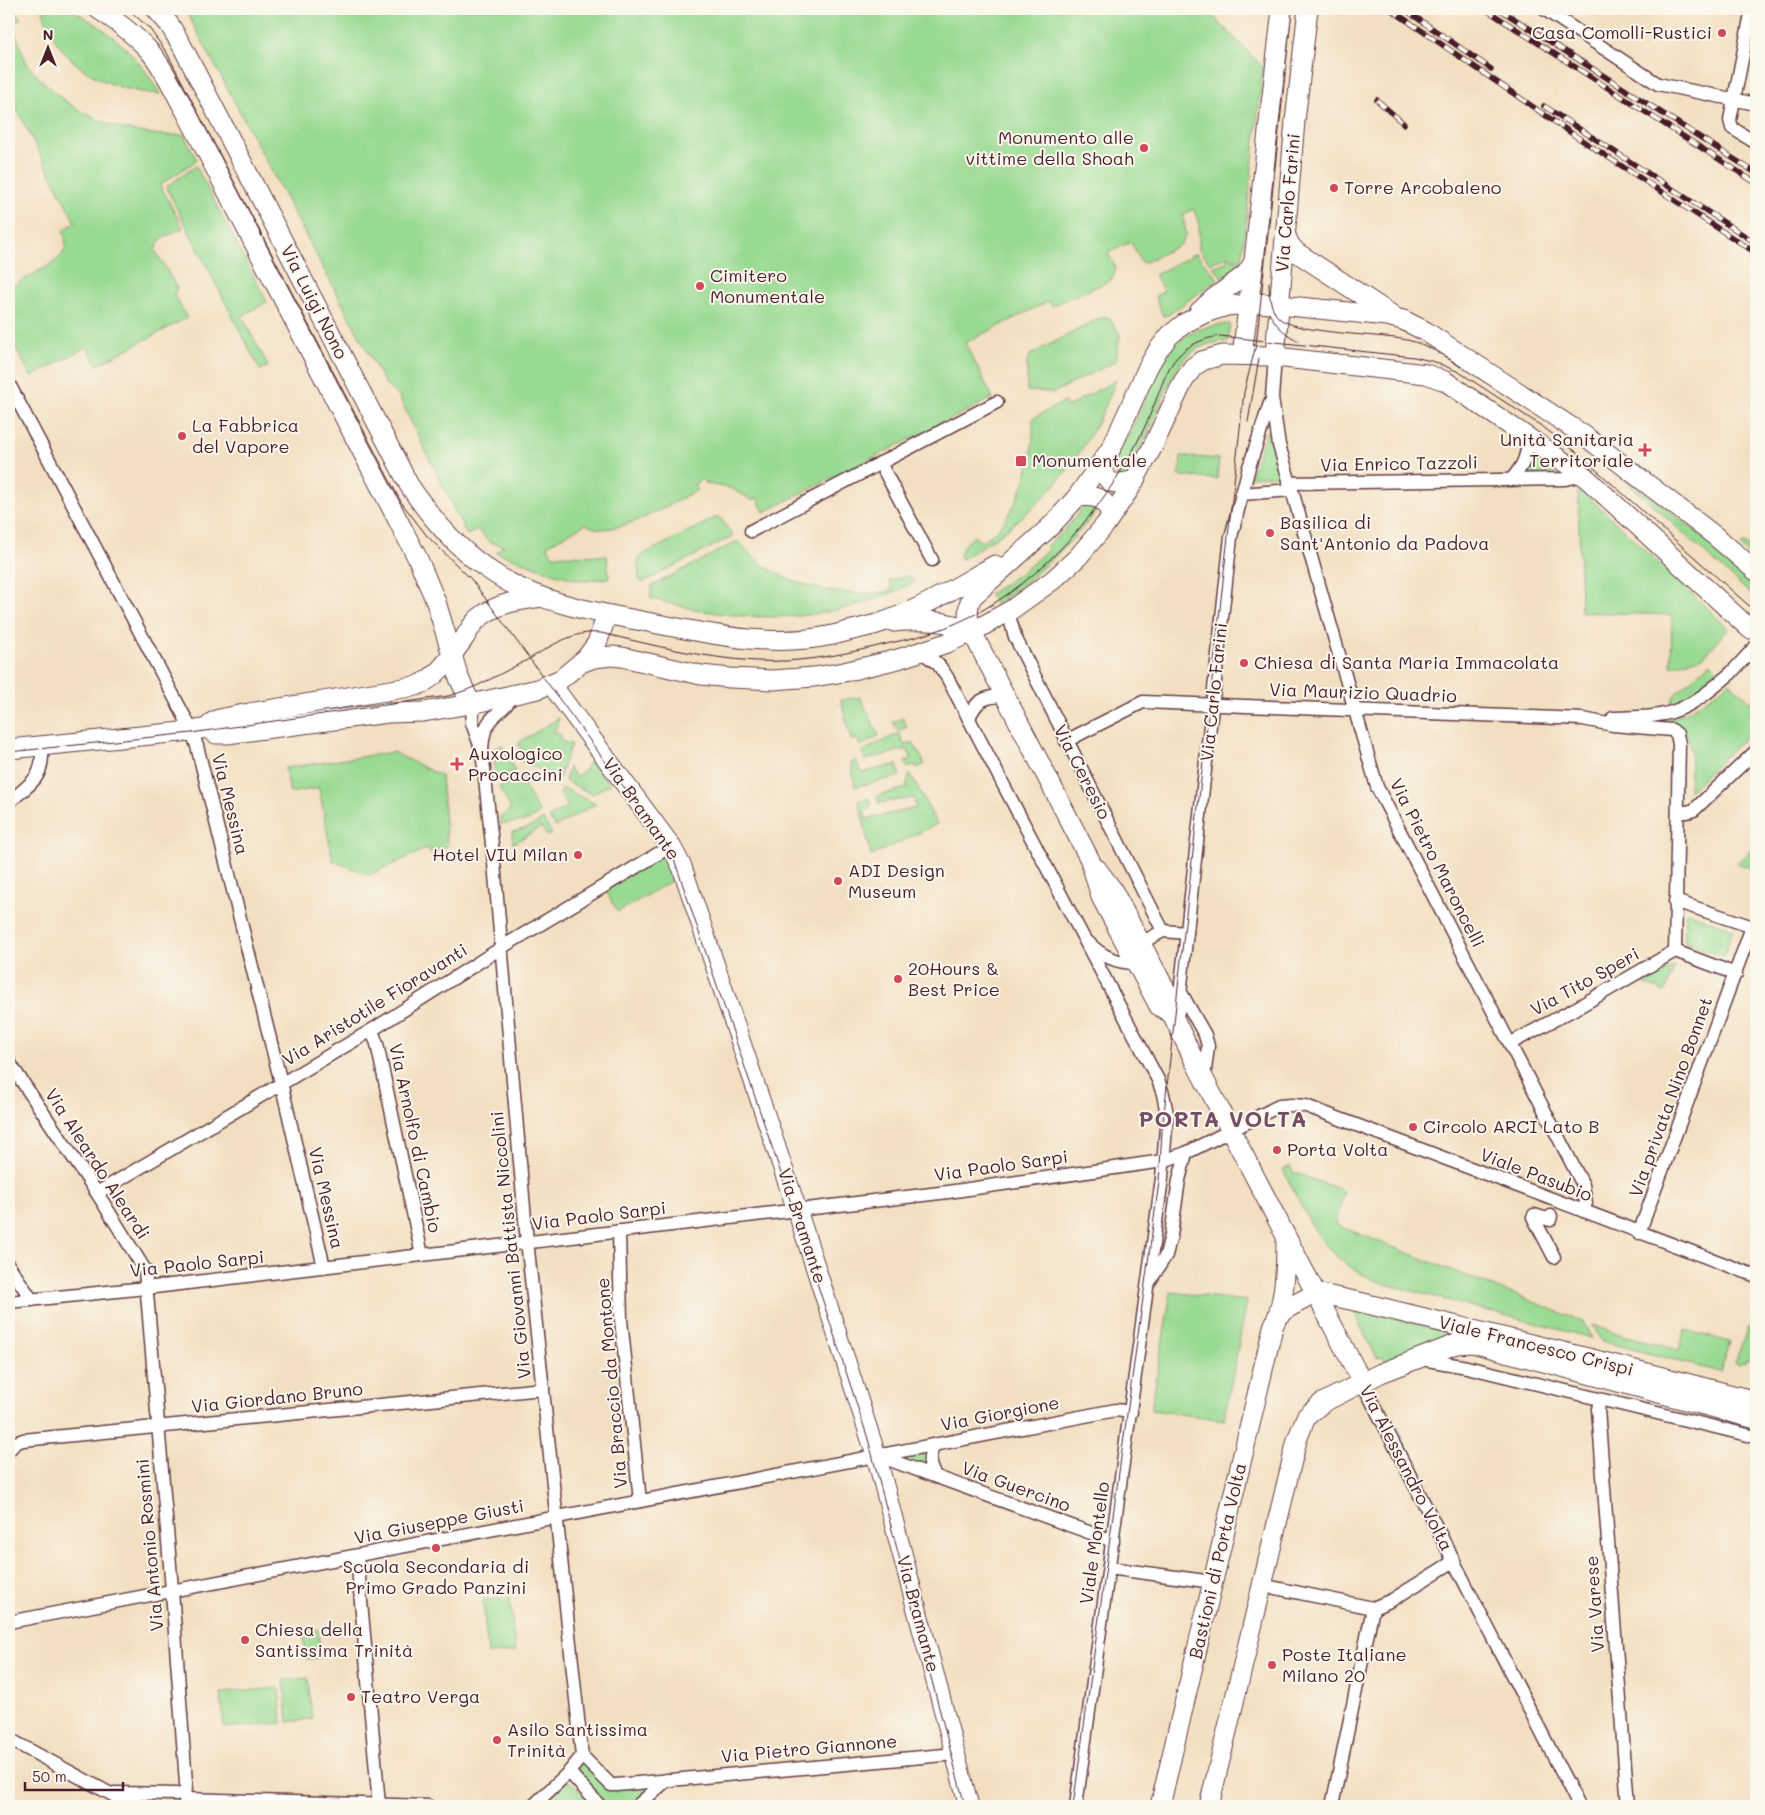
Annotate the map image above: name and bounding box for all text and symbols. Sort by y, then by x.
place label: Casa Comolli-Rustici [1532,20,1712,44]
north arrow [22,22,72,72]
text: N [43,25,53,44]
marker: Casa Comolli-Rustici [1716,27,1728,39]
place label: Monumento alle vittime della Shoah [965,125,1134,170]
street label: Via Carlo Farini [1269,132,1305,273]
marker: Monumento alle vittime della Shoah [1138,142,1150,154]
place label: Torre Arcobaleno [1344,175,1502,199]
marker: Torre Arcobaleno [1328,182,1340,194]
street label: Via Luigi Nono [276,240,354,363]
place label: Cimitero Monumentale [710,263,825,308]
marker: Cimitero Monumentale [694,280,706,292]
place label: La Fabbrica del Vapore [192,413,299,458]
place label: Unità Sanitaria Territoriale [1500,427,1634,472]
marker: La Fabbrica del Vapore [176,430,188,442]
marker: Unità Sanitaria Territoriale [1638,443,1652,457]
place label: Monumentale [1032,448,1147,472]
street label: Via Enrico Tazzoli [1320,450,1478,476]
marker: Monumentale [1014,454,1028,468]
place label: Basilica di Sant'Antonio da Padova [1280,510,1490,555]
marker: Basilica di Sant'Antonio da Padova [1264,527,1276,539]
street label: Via Carlo Farini [1194,621,1232,762]
place label: Chiesa di Santa Maria Immacolata [1254,650,1559,674]
marker: Chiesa di Santa Maria Immacolata [1238,657,1250,669]
street label: Via Maurizio Quadrio [1269,677,1458,707]
street label: Via Ceresio [1049,720,1117,823]
place label: Auxologico Procaccini [468,741,563,786]
street label: Via Messina [207,751,255,857]
street label: Via Bramante [598,752,686,864]
marker: Auxologico Procaccini [450,757,464,771]
street label: Via Pietro Maroncelli [1385,774,1491,951]
place label: Hotel VIU Milan [432,842,568,866]
marker: Hotel VIU Milan [572,849,584,861]
place label: ADI Design Museum [848,858,945,903]
marker: ADI Design Museum [832,875,844,887]
street label: Via Aristotile Fioravanti [277,937,472,1071]
street label: Via Tito Speri [1526,941,1643,1021]
place label: 20Hours & Best Price [908,956,1000,1001]
marker: 20Hours & Best Price [892,973,904,985]
street label: Via privata Nino Bonnet [1623,993,1717,1200]
street label: Via Arnolfo di Cambio [384,1041,448,1235]
street label: Via Aleardo Aleardi [40,1083,156,1244]
district label: PORTA VOLTA [1139,1104,1307,1133]
street label: Via Giovanni Battista Niccolini [484,1110,536,1380]
place label: Circolo ARCI Lato B [1423,1114,1599,1138]
marker: Circolo ARCI Lato B [1407,1121,1419,1133]
place label: Porta Volta [1287,1137,1389,1161]
street label: Viale Pasubio [1477,1142,1596,1207]
street label: Via Paolo Sarpi [932,1144,1069,1186]
marker: Porta Volta [1271,1144,1283,1156]
street label: Via Messina [304,1145,350,1251]
street label: Via Bramante [773,1165,833,1286]
street label: Via Paolo Sarpi [530,1195,667,1235]
street label: Via Paolo Sarpi [129,1244,265,1282]
street label: Via Braccio da Montone [590,1277,632,1490]
street label: Viale Francesco Crispi [1436,1309,1636,1381]
street label: Via Giordano Bruno [190,1376,364,1418]
street label: Via Alessandro Volta [1355,1380,1459,1555]
street label: Via Giorgione [938,1390,1061,1436]
street label: Via Guercino [959,1455,1074,1517]
street label: Via Antonio Rosmini [129,1458,169,1632]
street label: Bastioni di Porta Volta [1183,1460,1251,1661]
street label: Viale Montello [1074,1480,1115,1606]
street label: Via Giuseppe Giusti [352,1493,526,1549]
marker: Scuola Secondaria di Primo Grado Panzini [430,1542,442,1554]
street label: Via Bramante [892,1553,946,1675]
place label: Scuola Secondaria di Primo Grado Panzini [343,1554,529,1599]
street label: Via Varese [1579,1555,1609,1653]
place label: Chiesa della Santissima Trinità [255,1617,413,1662]
marker: Chiesa della Santissima Trinità [239,1634,251,1646]
place label: Poste Italiane Milano 20 [1282,1642,1407,1687]
marker: Poste Italiane Milano 20 [1266,1659,1278,1671]
place label: Teatro Verga [361,1684,480,1708]
marker: Teatro Verga [345,1691,357,1703]
place label: Asilo Santissima Trinità [507,1717,648,1762]
street label: Via Pietro Giannone [720,1728,898,1768]
marker: Asilo Santissima Trinità [491,1734,503,1746]
scale bar [25,1760,122,1792]
text: 50 m [32,1766,67,1786]

